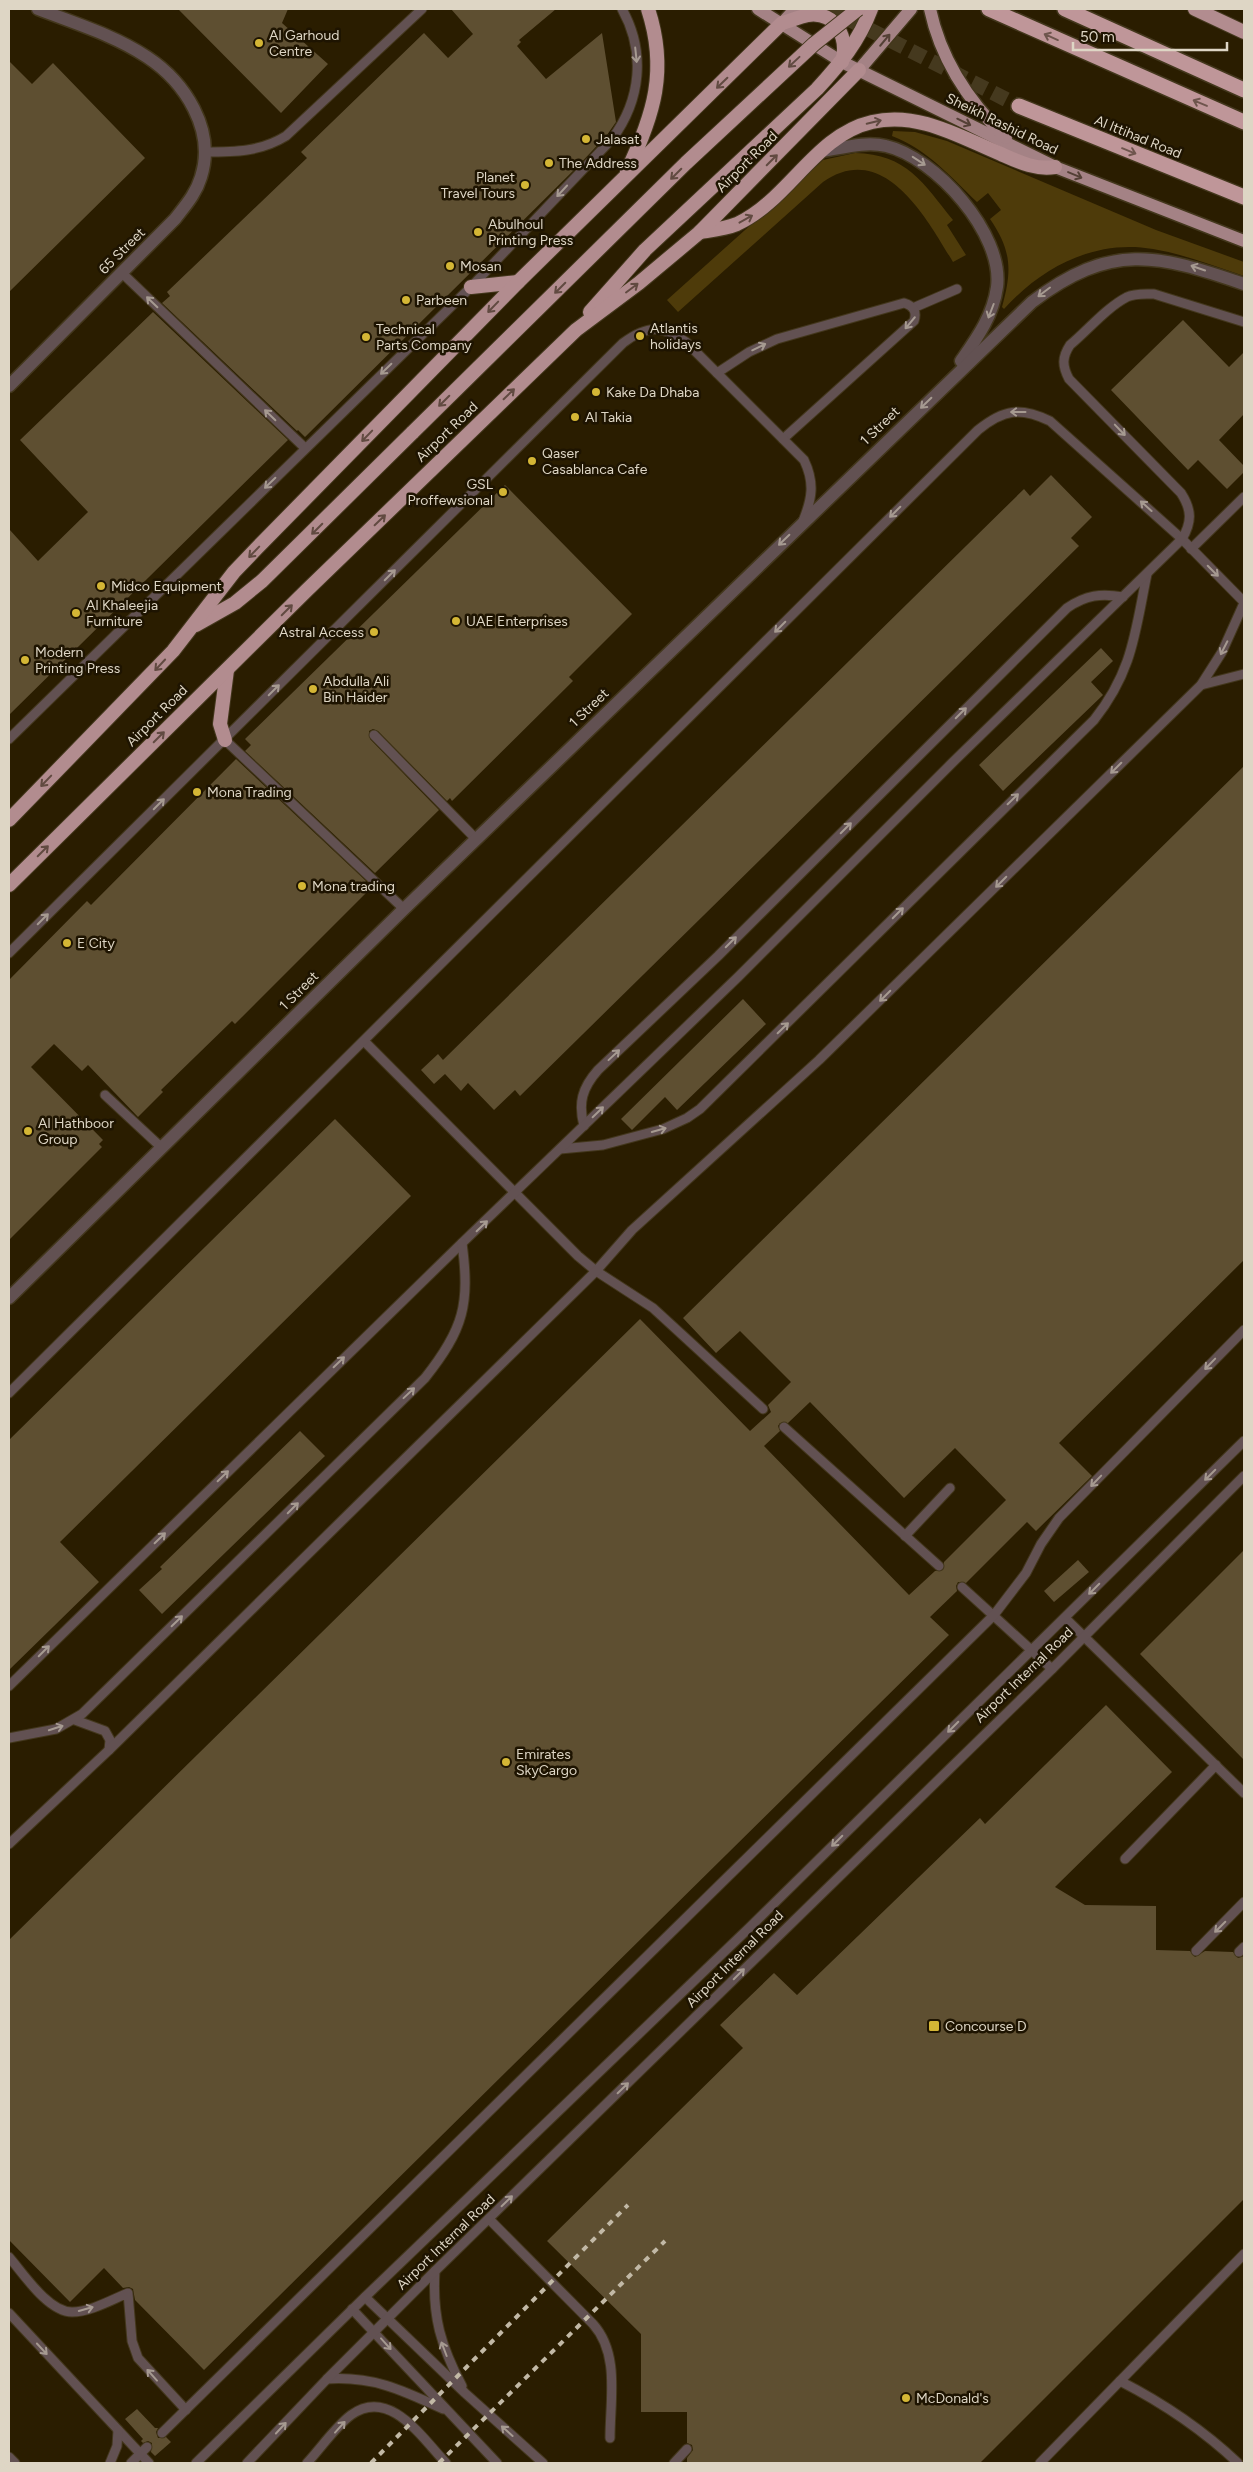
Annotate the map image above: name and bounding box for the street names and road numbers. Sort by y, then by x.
street label: Sheikh Rashid Road [943,89,1061,159]
street label: Al Ittihad Road [1092,112,1184,162]
street label: Airport Road [713,128,781,196]
street label: 65 Street [95,224,149,278]
street label: Airport Road [412,398,482,466]
street label: 1 Street [857,403,903,449]
street label: Airport Road [123,682,191,750]
street label: 1 Street [566,685,612,731]
street label: 1 Street [276,968,322,1014]
street label: Airport Internal Road [971,1624,1077,1726]
street label: Airport Internal Road [683,1907,787,2011]
street label: Airport Internal Road [393,2191,499,2293]

